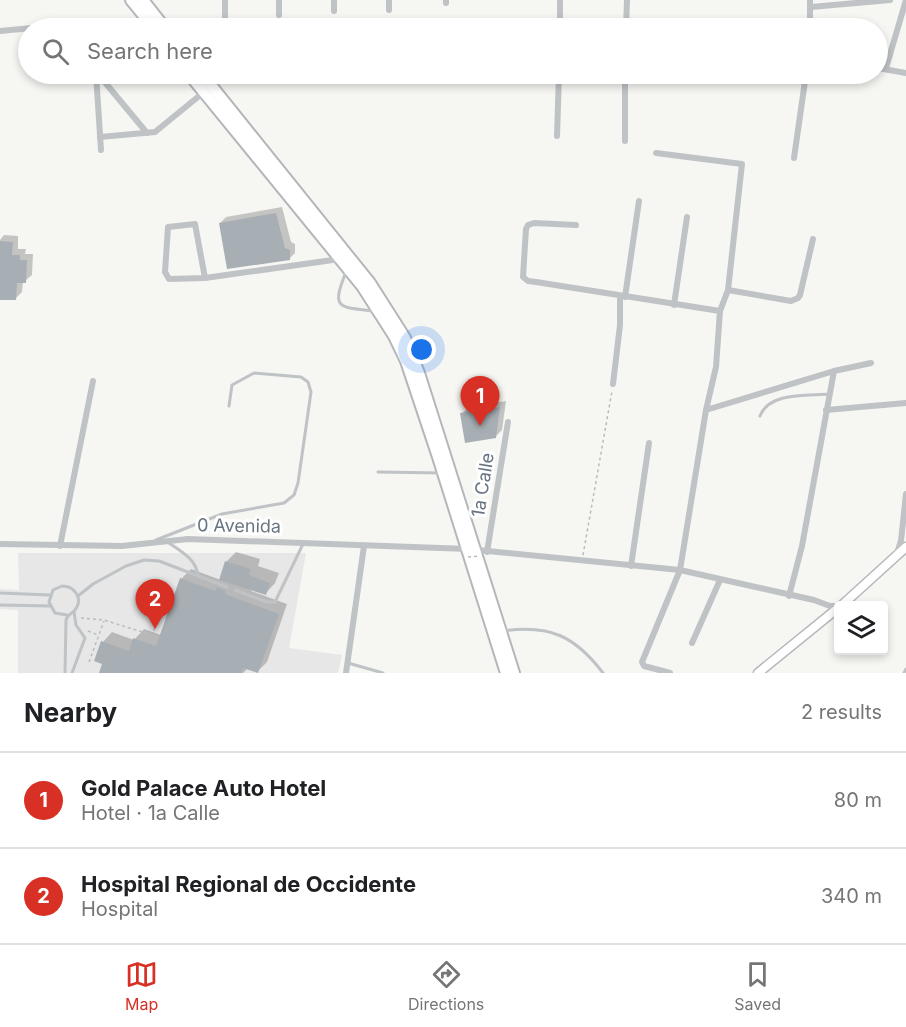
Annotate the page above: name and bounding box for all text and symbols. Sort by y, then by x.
search box [18,18,888,84]
icon: search [39,35,72,68]
text: Search here [87,38,213,64]
your location [407,335,436,364]
pin: 1 [460,376,500,426]
street label: 1a Calle [467,451,498,519]
street label: 0 Avenida [197,514,281,537]
pin: 2 [136,580,174,629]
map controls [834,601,888,655]
button: layers [834,601,888,655]
text: Nearby [24,697,117,728]
text: 2 results [801,700,882,724]
text: Gold Palace Auto Hotel [81,775,326,801]
text: 1 [39,788,48,812]
text: 80 m [834,788,882,812]
text: Hotel · 1a Calle [81,801,220,825]
text: Hospital Regional de Occidente [81,871,416,897]
text: 2 [37,884,50,908]
text: 340 m [821,884,882,908]
text: Hospital [81,897,158,921]
tab: Map [125,958,158,1014]
tab: Directions [408,958,484,1014]
tab: Saved [734,958,781,1014]

